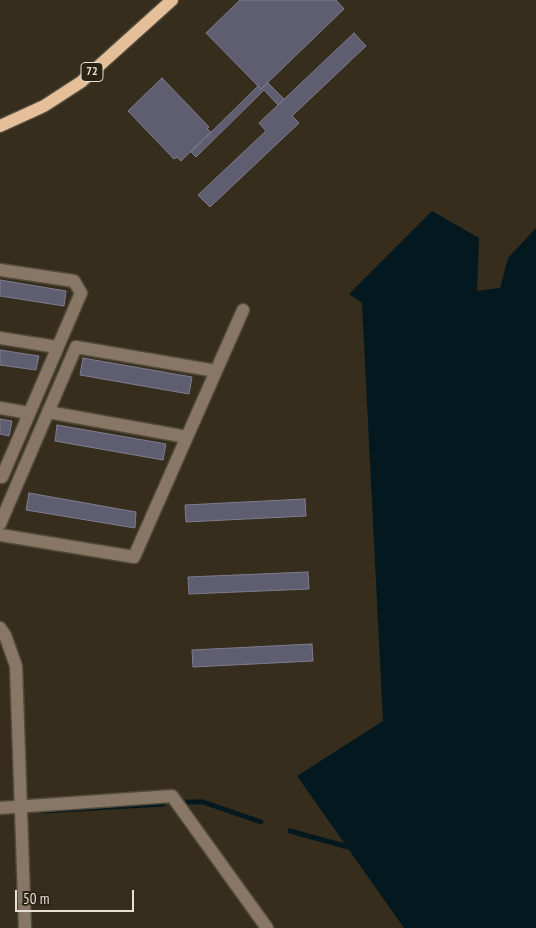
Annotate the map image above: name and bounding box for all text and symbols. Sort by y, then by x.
road number: 72 [81,62,103,82]
scale bar [18,880,136,912]
text: 50 m [23,889,49,908]

